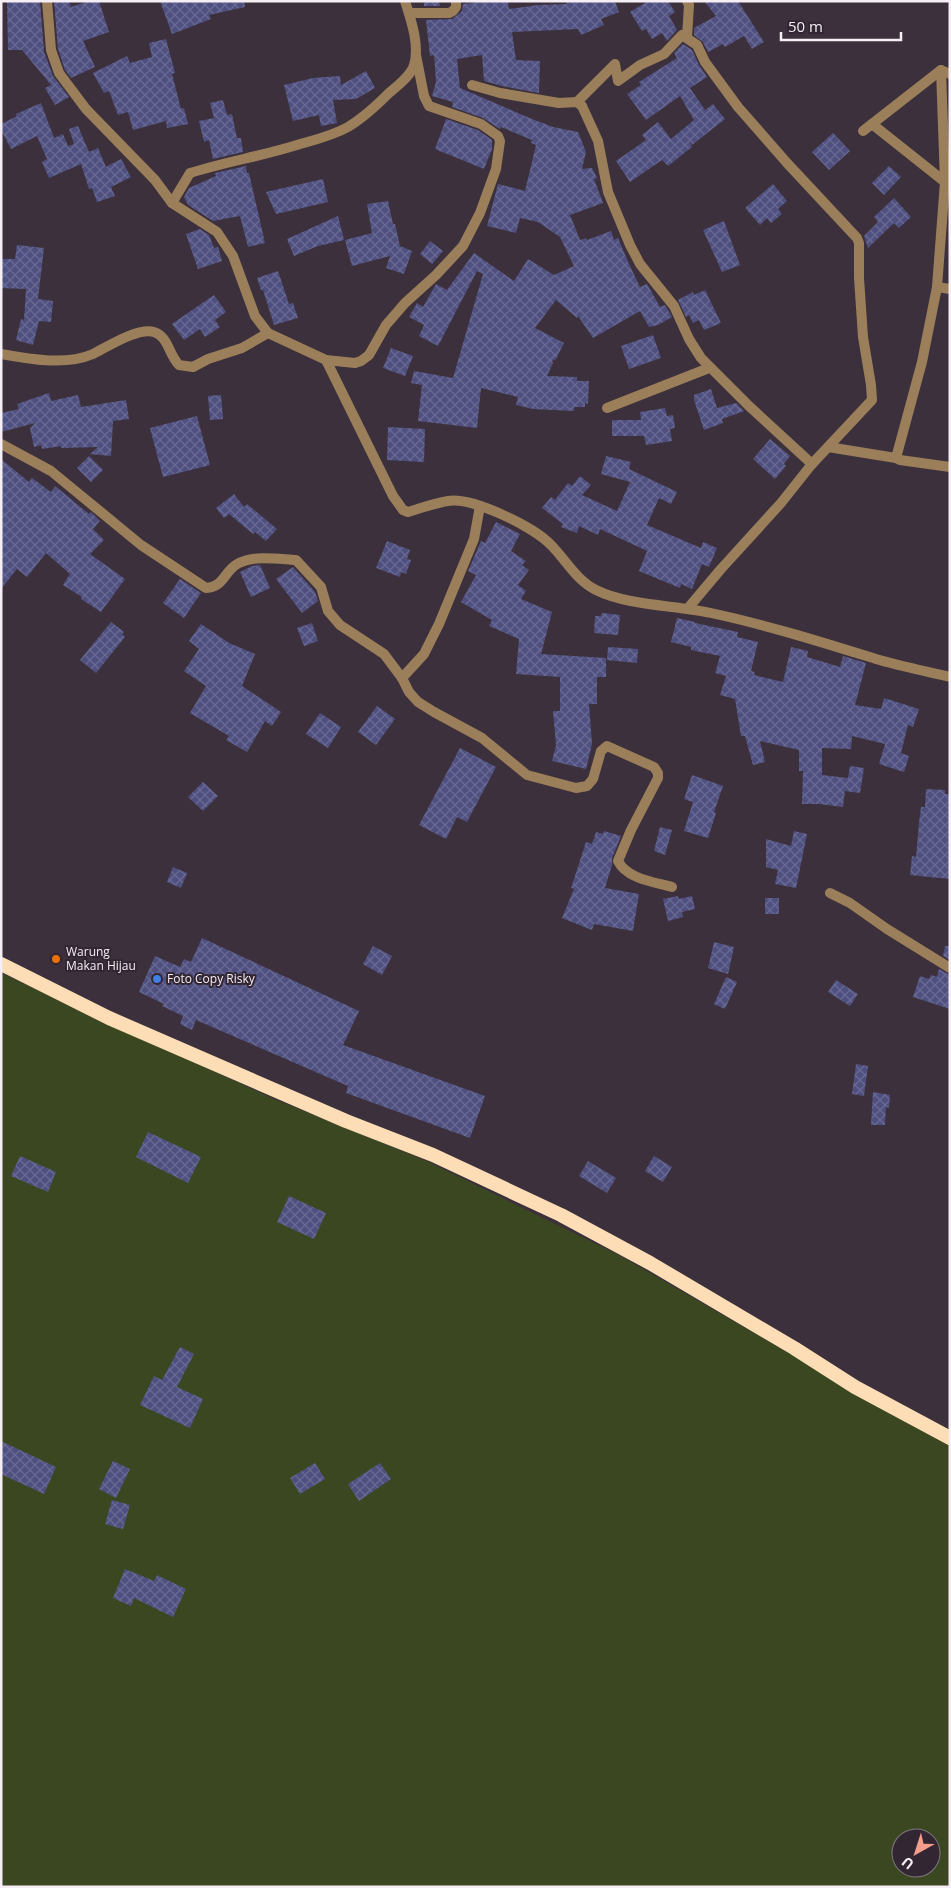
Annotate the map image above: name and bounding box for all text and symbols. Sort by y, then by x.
scale bar [781,10,901,42]
text: 50 m [788,16,823,36]
place label: Warung Makan Hijau [66,943,136,974]
marker: Warung Makan Hijau [50,953,62,965]
place label: Foto Copy Risky [167,970,256,987]
marker: Foto Copy Risky [151,973,163,985]
north arrow [891,1828,941,1878]
text: U [897,1853,918,1874]

